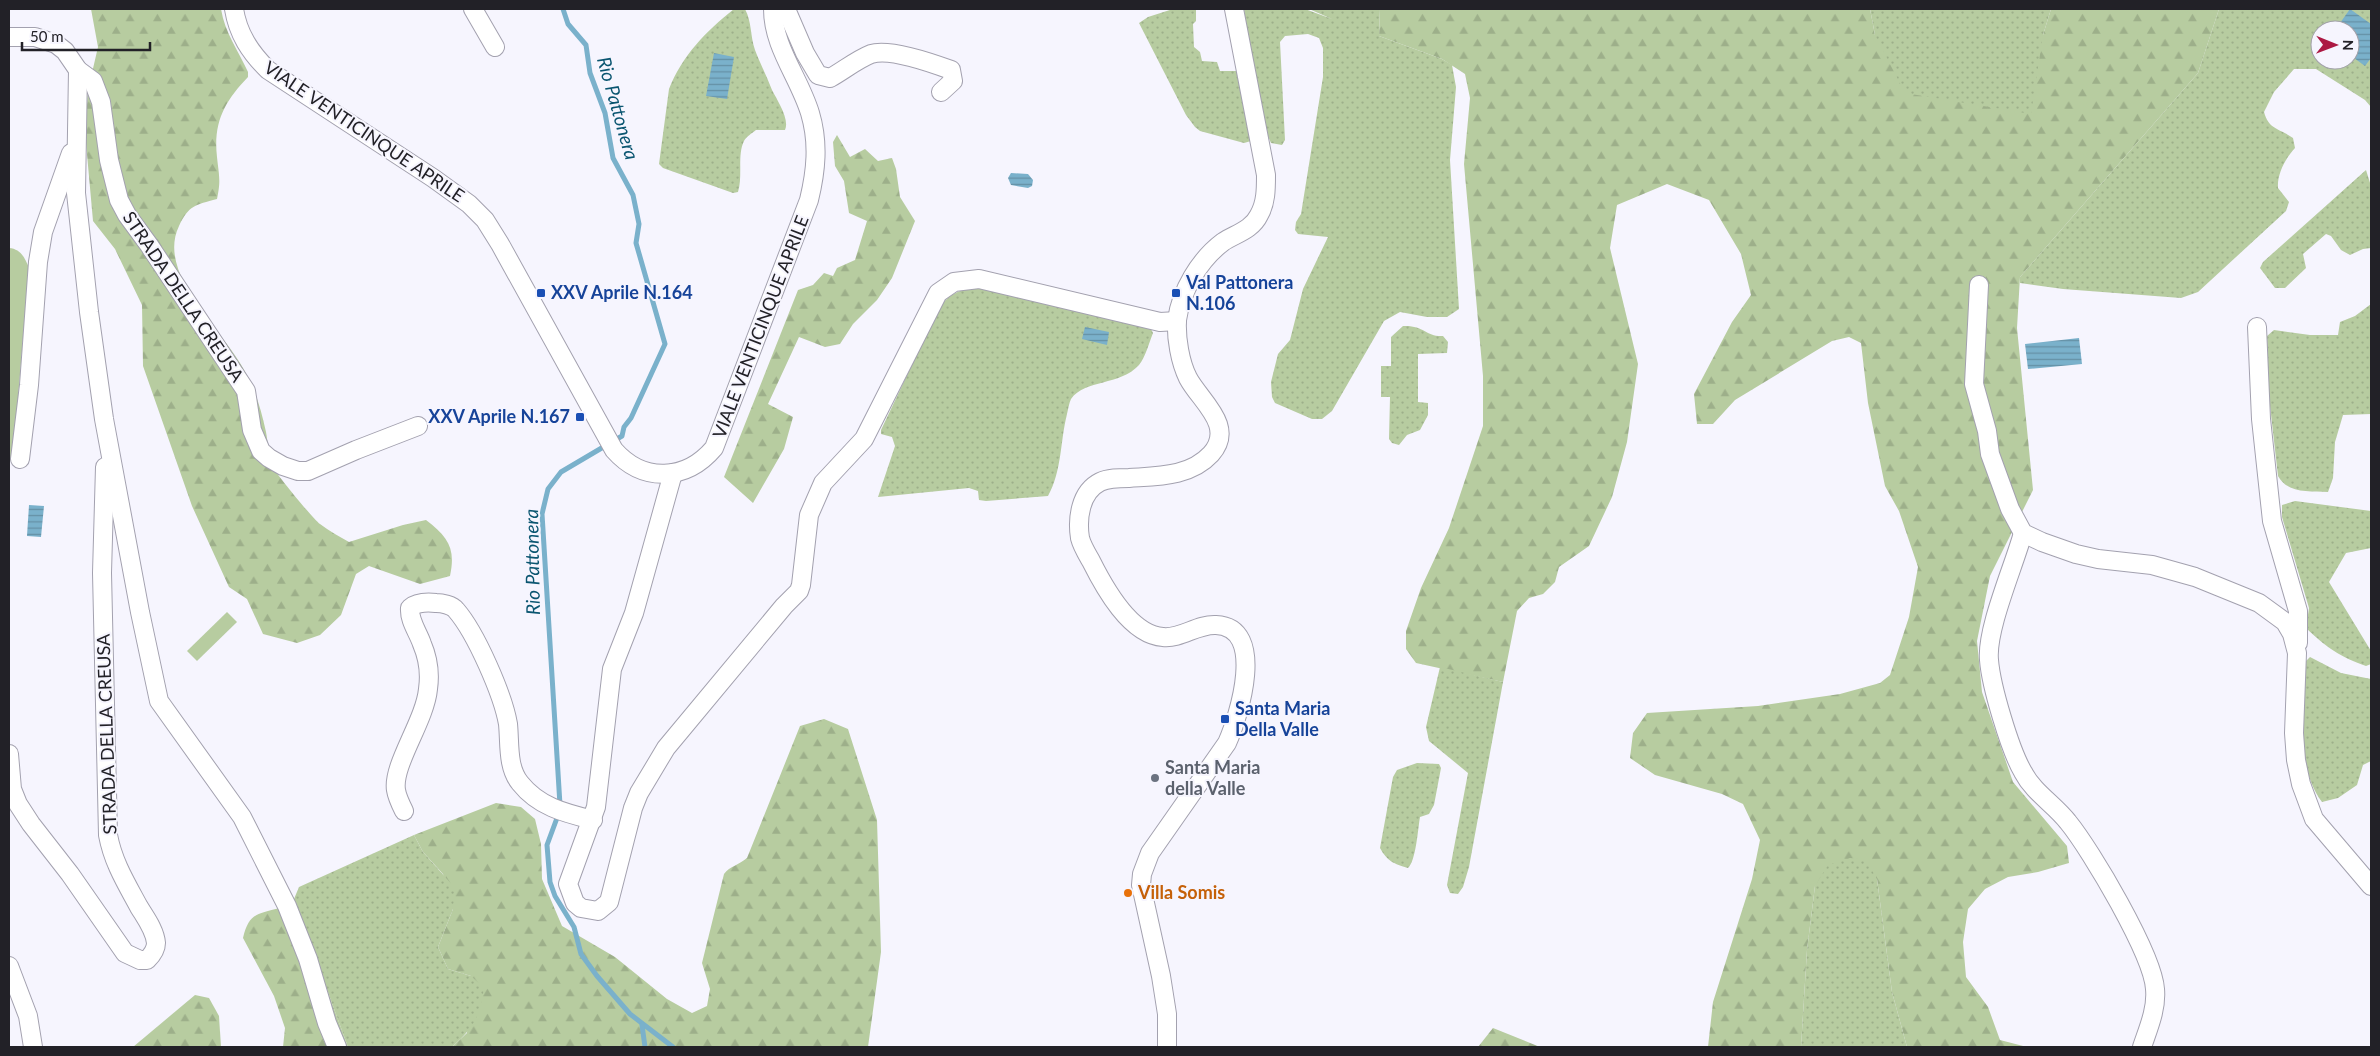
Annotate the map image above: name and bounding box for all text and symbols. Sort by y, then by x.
scale bar [22,20,150,52]
north arrow [2310,20,2360,70]
text: 50 m [30,27,64,45]
text: N [2340,40,2357,51]
water label: Rio Pattonera [593,54,644,162]
street label: VIALE VENTICINQUE APRILE [260,56,469,207]
street label: STRADA DELLA CREUSA [119,207,250,386]
street label: VIALE VENTICINQUE APRILE [707,212,813,441]
place label: Val Pattonera N.106 [1185,271,1293,314]
place label: XXV Aprile N.164 [551,281,693,303]
marker: XXV Aprile N.164 [535,287,547,299]
marker: Val Pattonera N.106 [1170,287,1182,299]
place label: XXV Aprile N.167 [428,405,570,427]
marker: XXV Aprile N.167 [574,411,586,423]
water label: Rio Pattonera [519,509,544,615]
street label: STRADA DELLA CREUSA [91,633,120,835]
place label: Santa Maria Della Valle [1235,697,1330,740]
marker: Santa Maria Della Valle [1219,713,1231,725]
place label: Santa Maria della Valle [1165,756,1260,799]
marker: Santa Maria della Valle [1149,772,1161,784]
place label: Villa Somis [1137,881,1225,903]
marker: Villa Somis [1122,887,1134,899]

